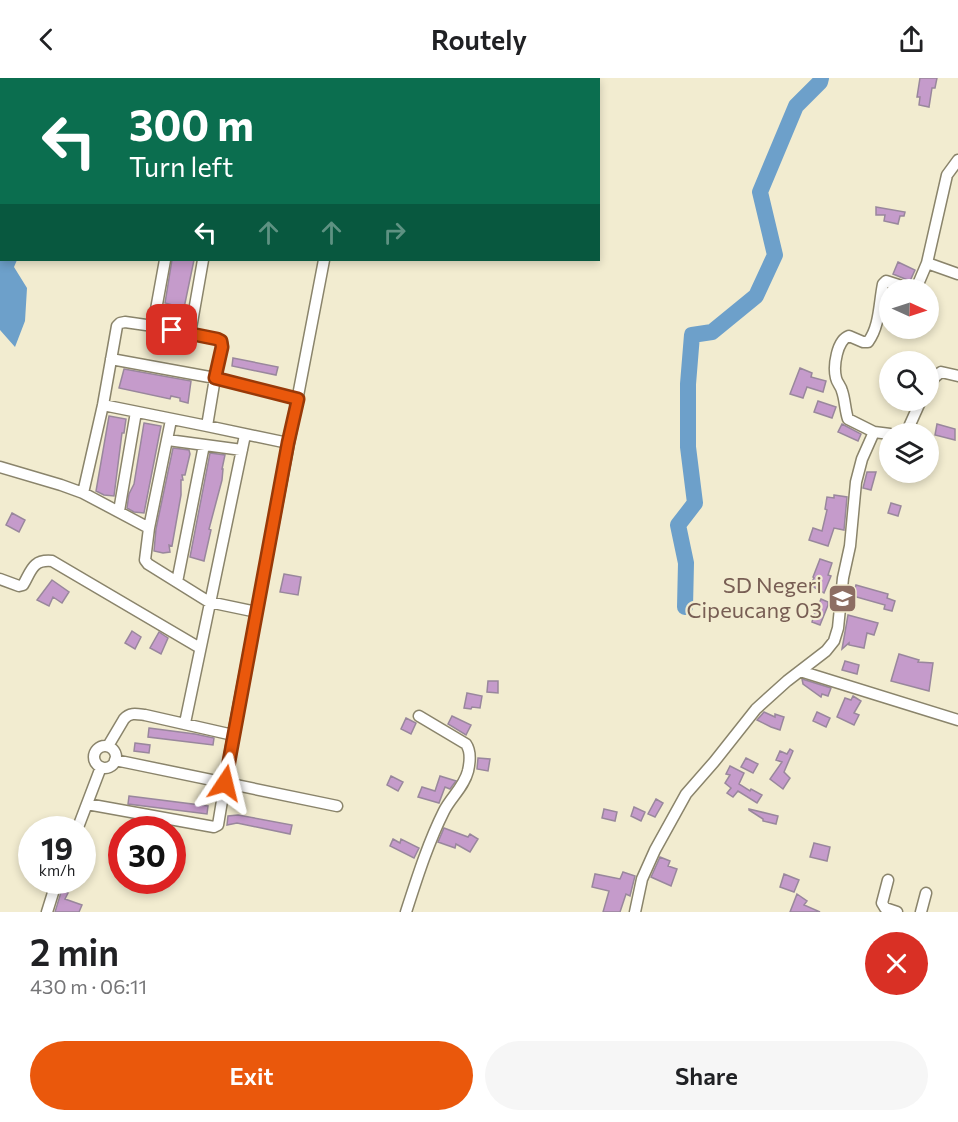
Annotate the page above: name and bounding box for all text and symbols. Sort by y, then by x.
icon: back [30,23,63,56]
text: Routely [431,23,527,56]
icon: share [895,23,928,56]
text: 300 m [129,98,254,150]
icon: left [30,102,108,180]
text: Turn left [129,150,233,183]
icon: left [189,216,222,249]
icon: ahead [252,216,285,249]
icon: ahead [315,216,348,249]
icon: right [378,216,411,249]
north arrow [879,279,939,339]
map controls [879,279,939,483]
pin [146,304,197,355]
icon: arrive [155,313,188,346]
button: search [879,351,939,411]
button: layers [879,423,939,483]
place label: SD Negeri Cipeucang 03 [686,571,822,623]
school or university icon: SD Negeri Cipeucang 03 [827,582,859,614]
position arrow [193,751,257,815]
speed limit sign: 30 [108,816,186,894]
text: 19 [41,829,73,866]
text: km/h [39,861,75,879]
text: 2 min [30,929,119,973]
button: close [865,932,928,995]
text: 430 m · 06:11 [30,974,147,998]
button: Exit [30,1041,473,1110]
button: Share [485,1041,928,1110]

